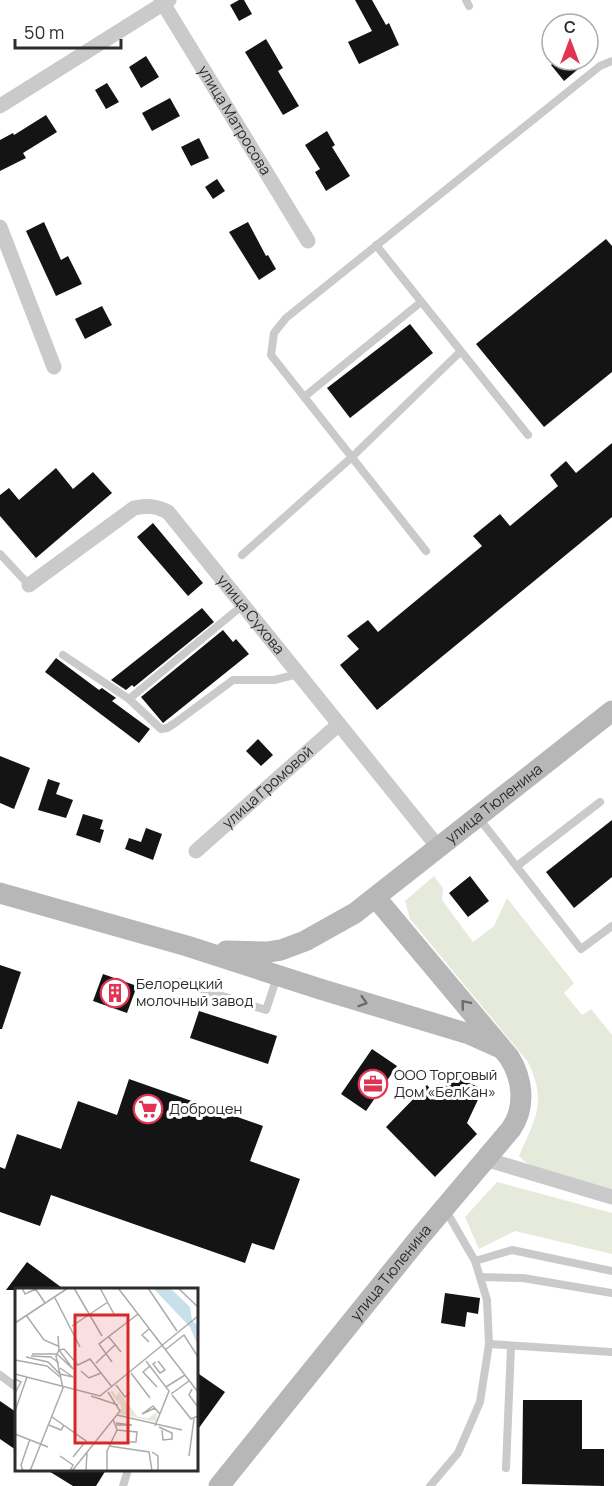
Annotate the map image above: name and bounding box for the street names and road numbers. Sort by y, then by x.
street label: улица Матросова [193,61,276,179]
street label: улица Сухова [212,570,290,659]
street label: улица Громовой [217,741,317,833]
street label: улица Тюленина [441,758,547,848]
street label: улица Тюленина [345,1220,436,1325]

